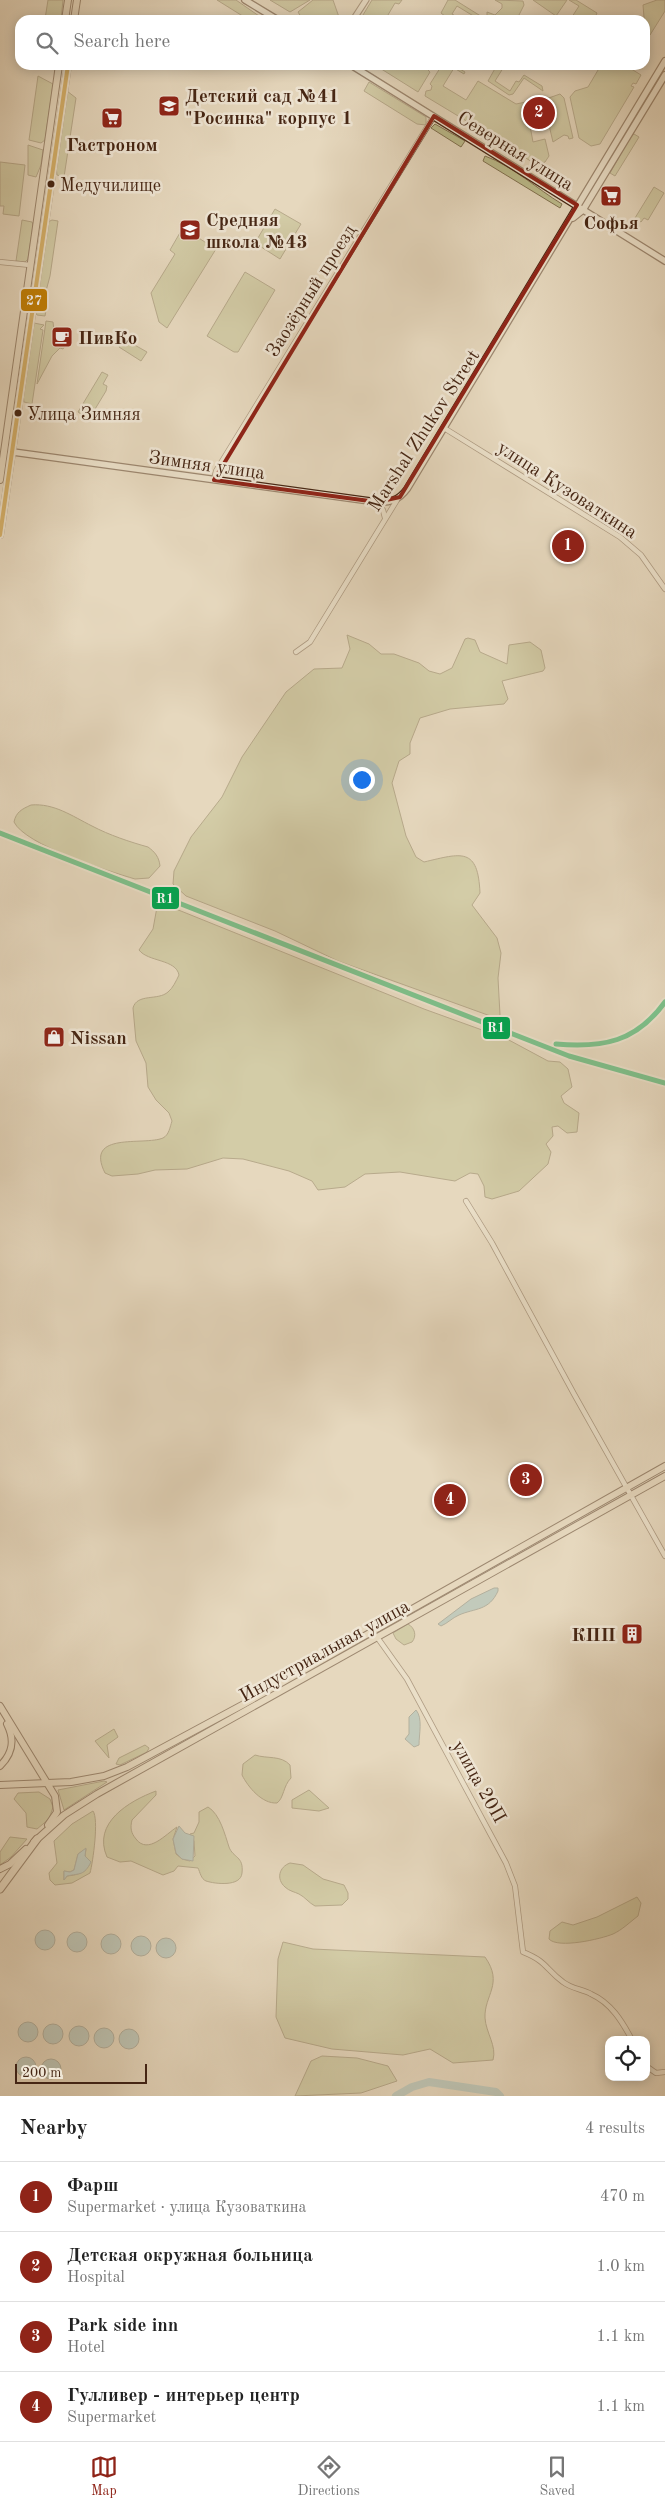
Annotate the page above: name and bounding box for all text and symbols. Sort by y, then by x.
search box [15,15,650,70]
icon: search [33,29,61,57]
text: Search here [73,33,170,52]
place label: Детский сад №41 "Росинка" корпус 1 [185,88,353,129]
school or university icon: Детский сад №41 "Росинка" корпус 1 [157,94,181,118]
pin: 2 [523,94,555,132]
supermarket icon: Гастроном [100,106,124,130]
street label: Северная улица [453,109,577,196]
place label: Гастроном [66,137,158,156]
place label: Медучилище [60,177,161,195]
marker: Медучилище [46,179,56,189]
supermarket icon: Софья [599,184,623,208]
place label: Средняя школа №43 [206,212,307,253]
place label: Софья [583,215,639,234]
school or university icon: Средняя школа №43 [178,218,202,242]
street label: Заозёрный проезд [264,221,361,361]
line badge: 27 [20,288,48,312]
text: 27 [26,294,42,308]
cafe icon: ПивКо [50,325,74,349]
place label: ПивКо [78,330,137,349]
street label: Marshal Zhukov Street [366,347,484,516]
place label: Улица Зимняя [27,406,141,424]
marker: Улица Зимняя [13,408,23,418]
street label: улица Кузоваткина [493,439,640,544]
street label: Зимняя улица [147,449,267,484]
pin: 1 [552,527,584,565]
your location [349,767,375,793]
line badge: R1 [151,886,180,910]
text: R1 [156,892,174,906]
line badge: R1 [482,1016,511,1040]
text: R1 [487,1021,505,1035]
shop icon: Nissan [42,1025,66,1049]
place label: Nissan [70,1030,127,1049]
pin: 3 [510,1461,542,1499]
pin: 4 [434,1481,466,1519]
street label: Индустриальная улица [237,1597,414,1707]
building icon: КПП [620,1622,644,1646]
place label: КПП [571,1627,616,1646]
street label: улица 20П [447,1738,508,1827]
map controls [605,2036,650,2081]
button: locate [605,2036,650,2081]
scale bar [15,2061,148,2084]
text: 200 m [22,2066,61,2080]
text: Nearby [20,2118,88,2139]
text: 4 results [585,2121,645,2137]
text: Фарш [67,2177,118,2196]
text: 1 [31,2189,41,2205]
text: 470 m [600,2189,645,2205]
text: Supermarket · улица Кузоваткина [67,2200,306,2216]
text: Детская окружная больница [67,2247,313,2266]
text: 2 [31,2259,41,2275]
text: 1.0 km [596,2259,645,2275]
text: Hospital [67,2270,125,2286]
text: Park side inn [67,2317,178,2336]
text: 3 [31,2329,41,2345]
text: 1.1 km [596,2329,645,2345]
text: Hotel [67,2340,105,2356]
text: Гулливер - интерьер центр [67,2387,300,2406]
text: 4 [31,2399,41,2415]
text: 1.1 km [596,2399,645,2415]
text: Supermarket [67,2410,156,2426]
tab: Map [90,2453,118,2500]
tab: Directions [298,2453,360,2500]
tab: Saved [539,2453,575,2500]

